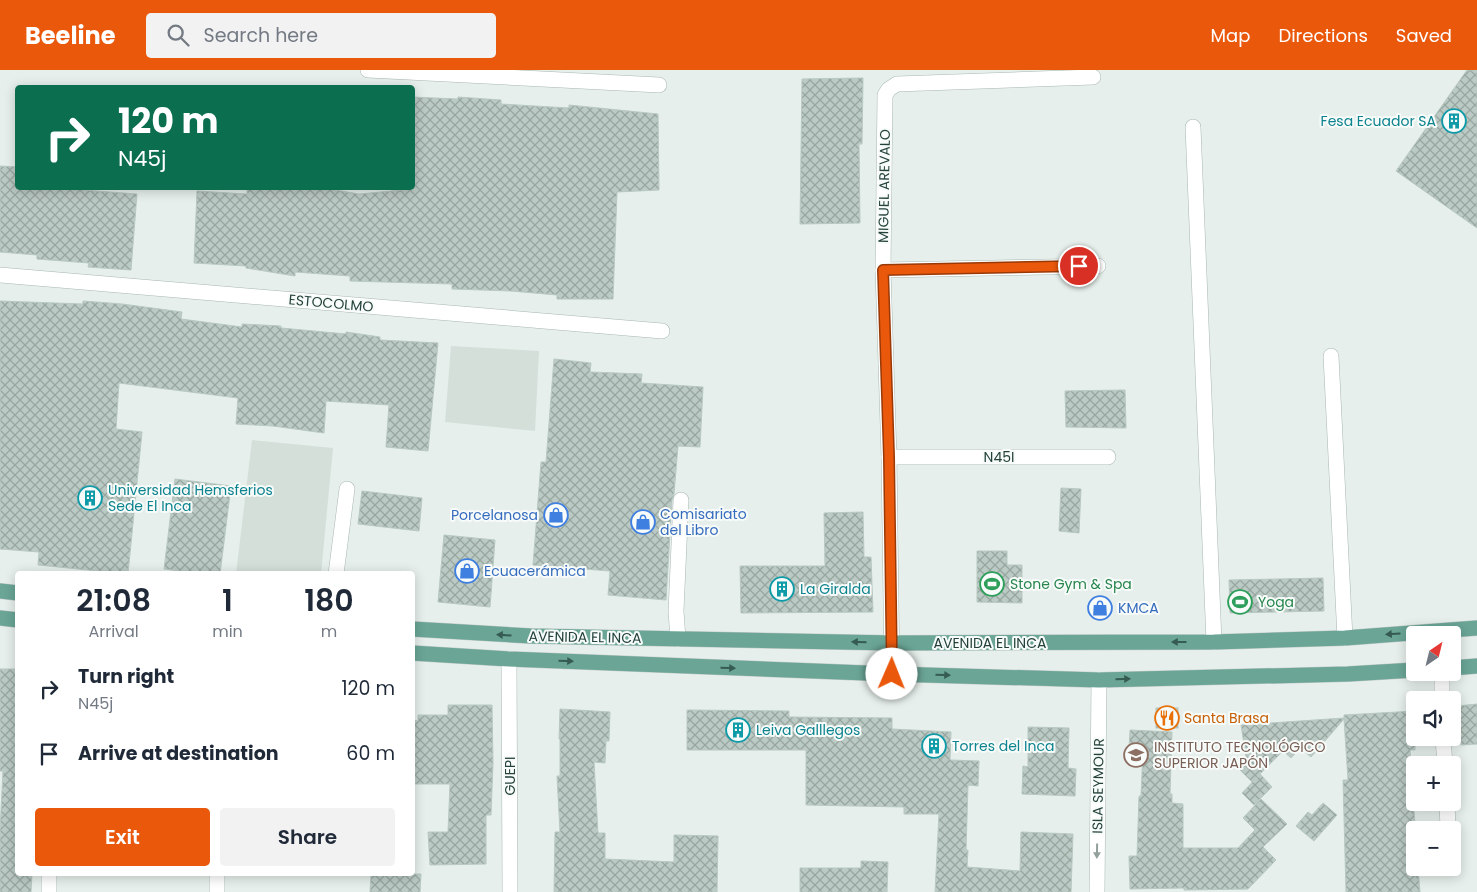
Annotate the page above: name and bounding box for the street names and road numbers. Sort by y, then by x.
street label: MIGUEL AREVALO [873,129,895,243]
street label: ESTOCOLMO [288,289,374,317]
street label: N45I [984,447,1014,467]
street label: AVENIDA EL INCA [528,626,642,648]
street label: AVENIDA EL INCA [934,633,1046,653]
street label: ISLA SEYMOUR [1087,738,1109,834]
street label: GUEPI [500,756,520,796]

